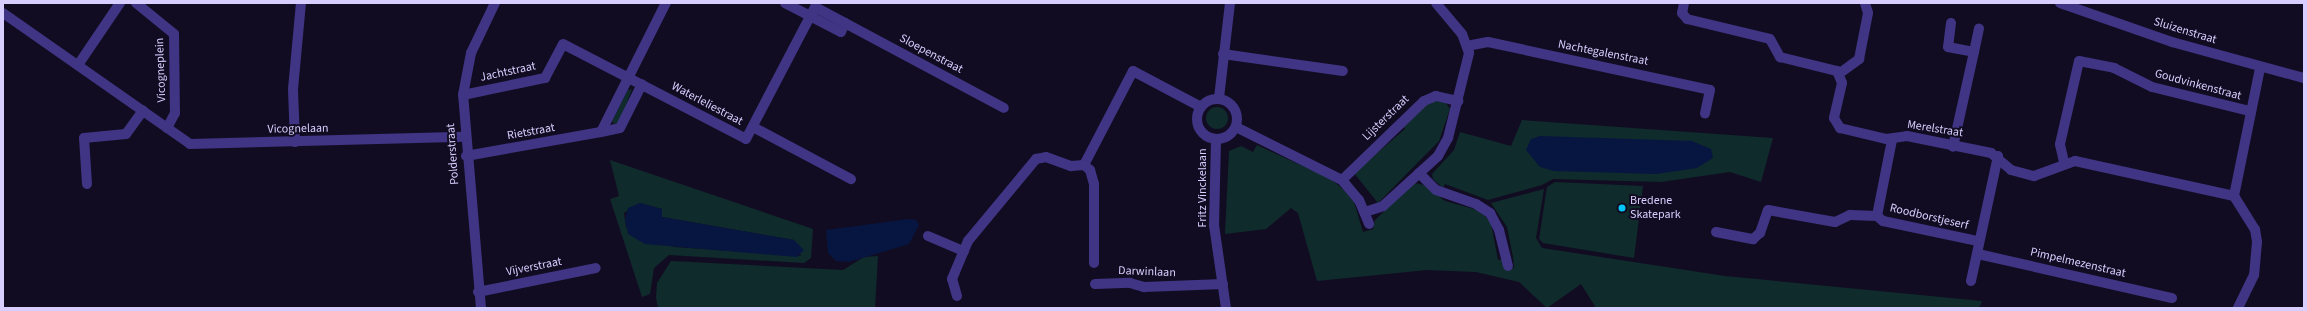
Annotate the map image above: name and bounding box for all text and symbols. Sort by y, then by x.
street label: Sluizenstraat [2152,15,2218,47]
street label: Sloepenstraat [897,31,965,77]
street label: Vicogneplein [153,37,169,103]
street label: Nachtegalenstraat [1557,37,1649,69]
street label: Jachtstraat [479,59,537,85]
street label: Goudvinkenstraat [2153,67,2243,103]
street label: Waterleliestraat [669,79,745,129]
street label: Lijsterstraat [1360,92,1412,144]
street label: Merelstraat [1906,117,1964,141]
street label: Vicognelaan [267,121,329,137]
street label: Rietstraat [506,121,556,143]
street label: Polderstraat [444,123,462,185]
street label: Fritz Vinckelaan [1196,149,1210,227]
place label: Bredene Skatepark [1630,194,1681,222]
street label: Roodborstjeserf [1888,201,1970,233]
marker: Bredene Skatepark [1617,203,1627,213]
street label: Pimpelmezenstraat [2029,245,2127,281]
street label: Vijverstraat [505,255,563,279]
street label: Darwinlaan [1118,264,1176,280]

